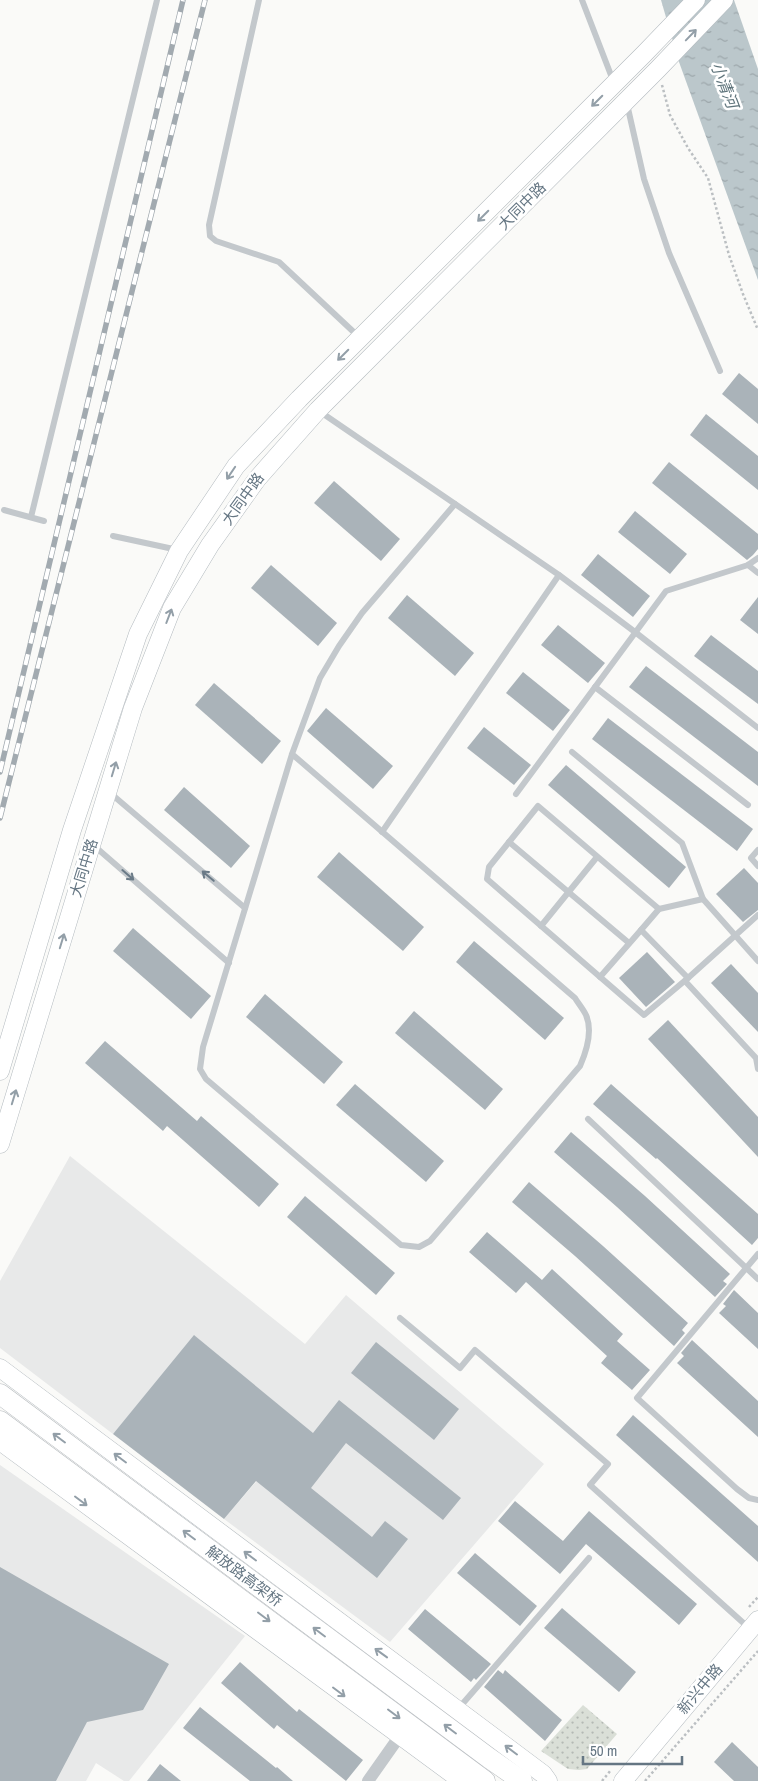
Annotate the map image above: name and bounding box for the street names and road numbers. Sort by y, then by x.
street label: 大同中路 [493,177,550,234]
street label: 大同中路 [216,468,269,529]
street label: 大同中路 [65,836,102,900]
street label: 解放路高架桥 [202,1540,287,1611]
street label: 新兴中路 [672,1659,727,1718]

